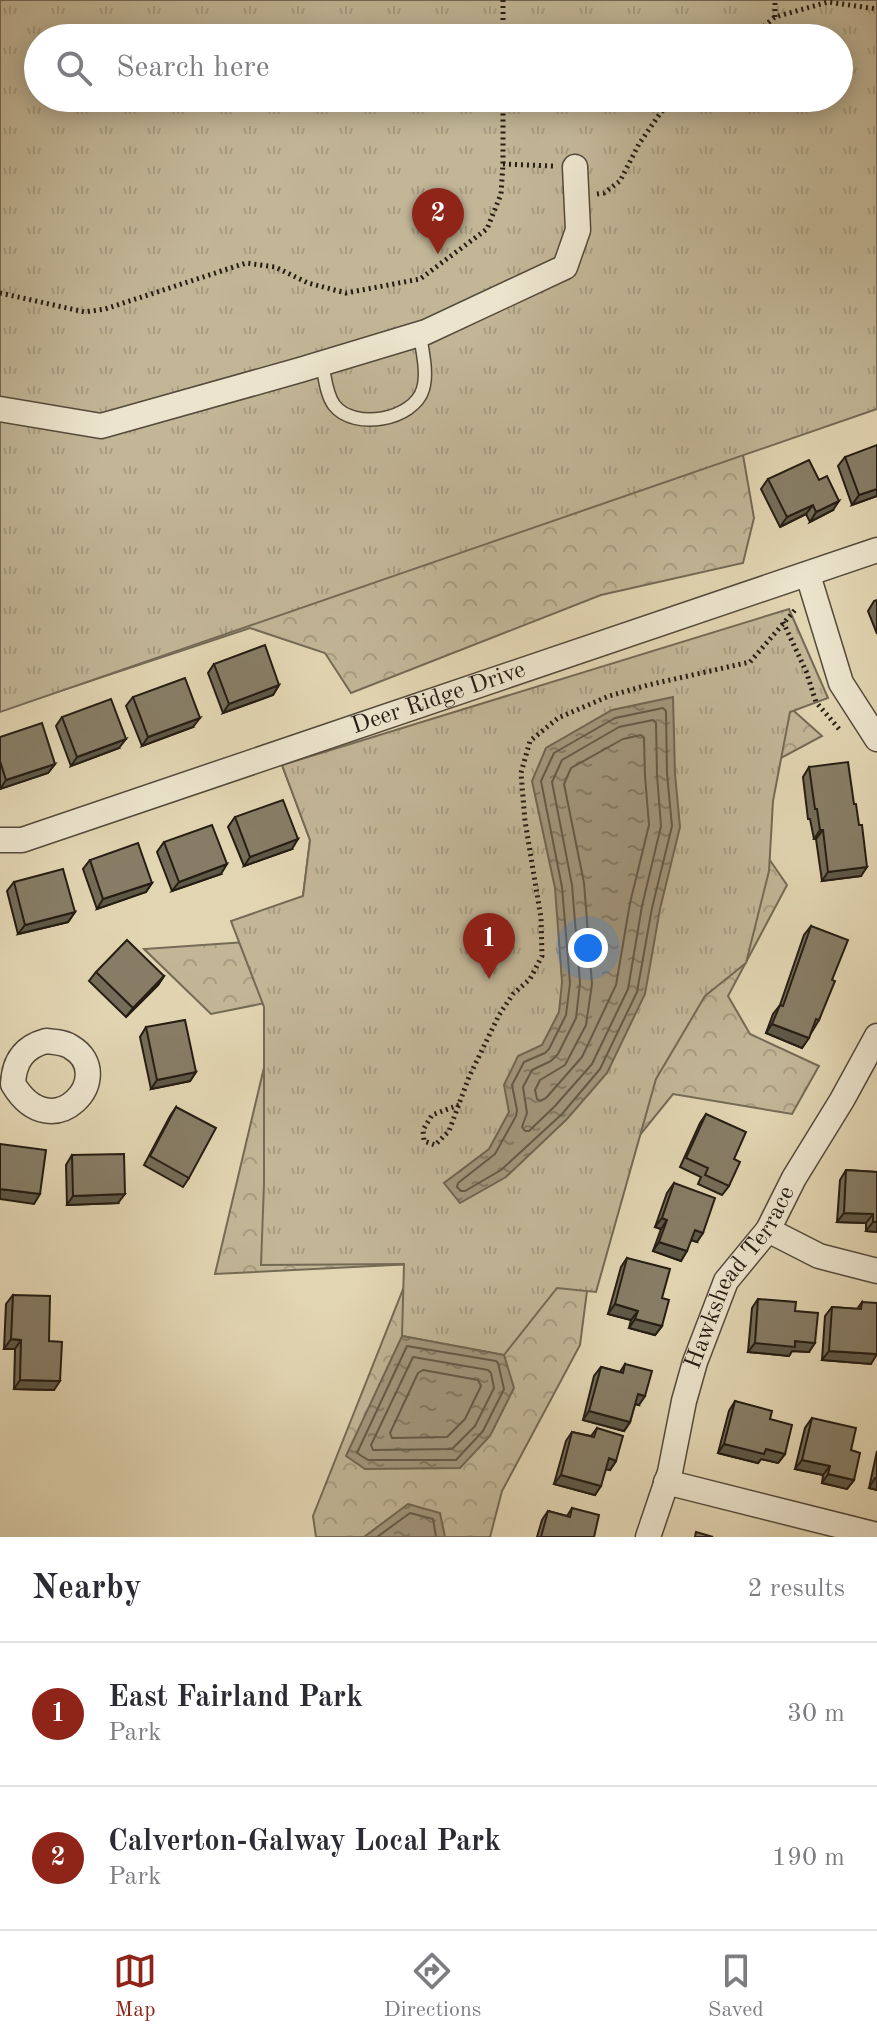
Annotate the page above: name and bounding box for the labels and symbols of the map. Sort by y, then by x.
pin: 2 [412,188,464,254]
street label: Deer Ridge Drive [349,658,529,739]
pin: 1 [463,913,515,979]
your location [568,928,608,968]
street label: Hawkshead Terrace [681,1183,800,1373]

